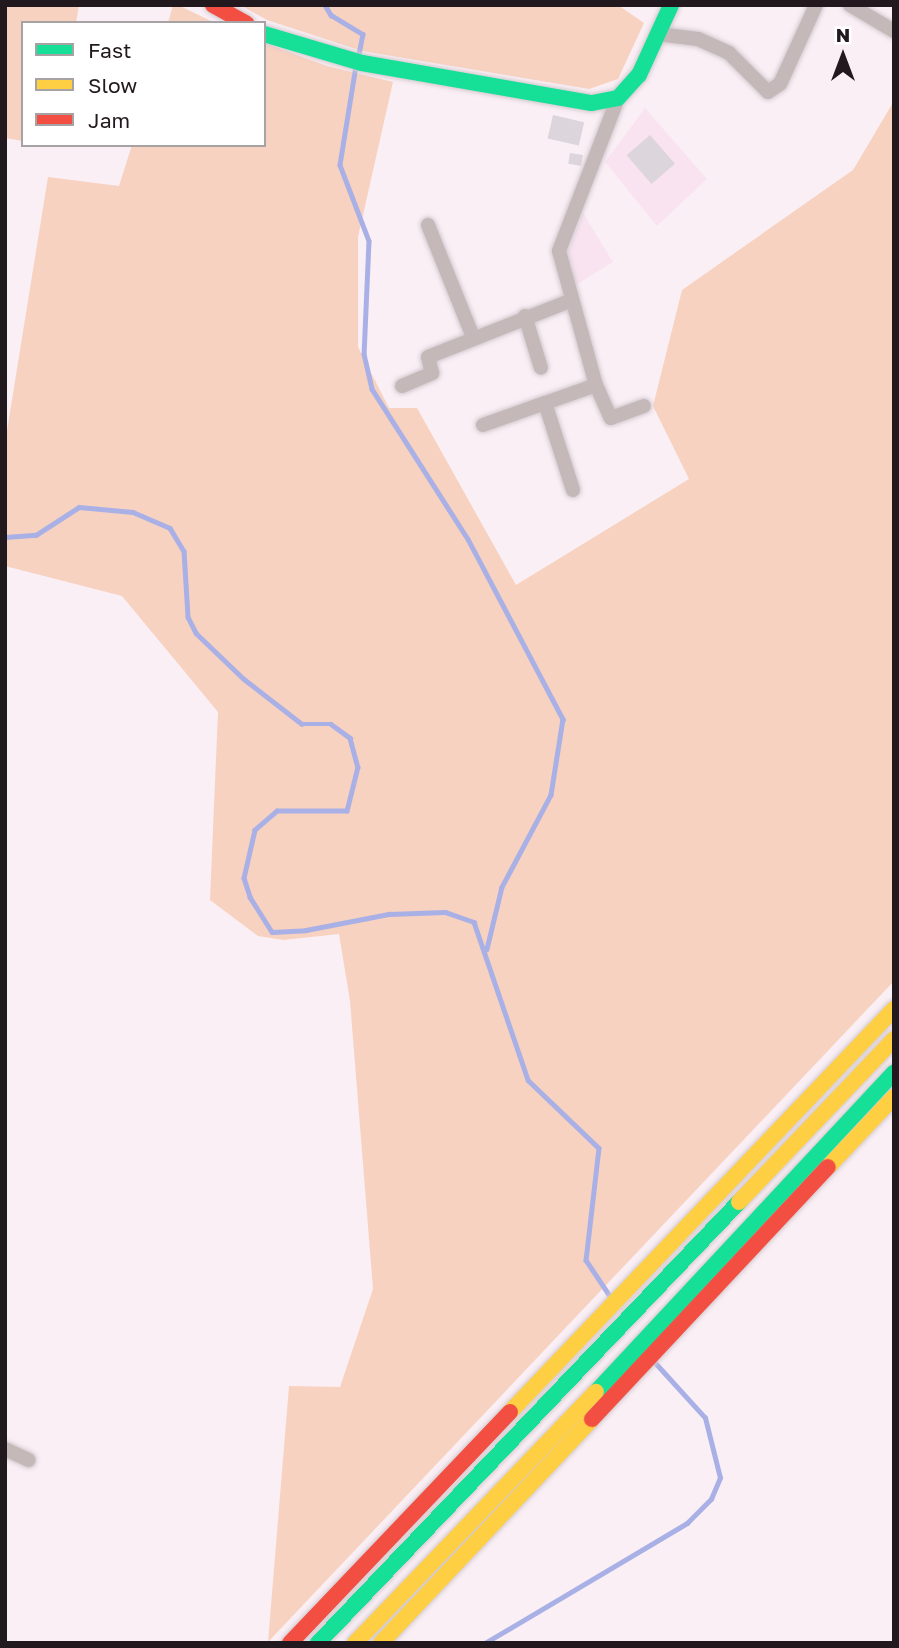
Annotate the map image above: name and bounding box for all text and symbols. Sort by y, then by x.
legend [21,21,266,147]
north arrow [808,21,878,91]
text: N [836,23,850,46]
text: Fast [88,37,131,63]
text: Slow [88,72,137,98]
text: Jam [88,107,130,133]

